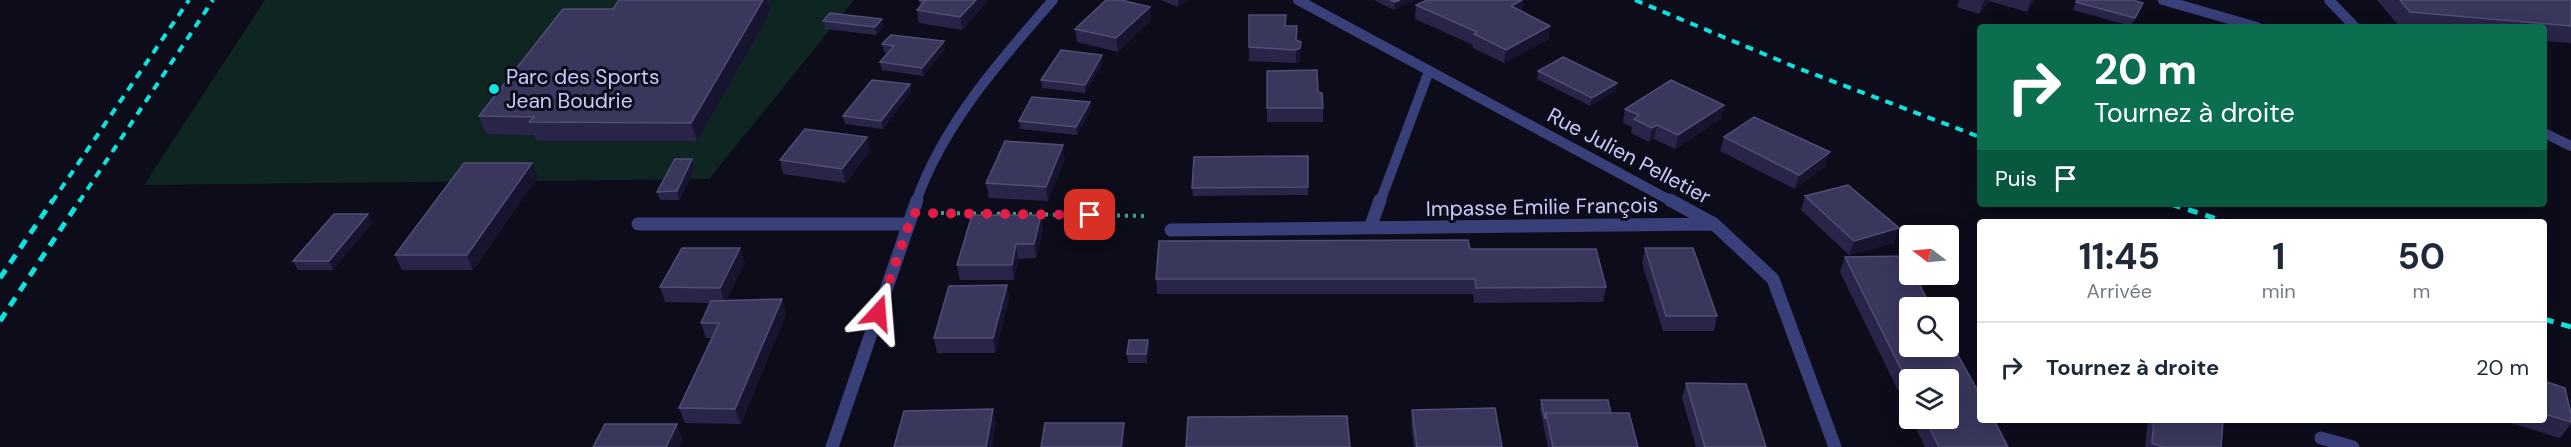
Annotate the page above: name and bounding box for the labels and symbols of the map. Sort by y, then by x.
place label: Parc des Sports Jean Boudrie [506,63,660,115]
marker: Parc des Sports Jean Boudrie [487,82,501,96]
street label: Rue Julien Pelletier [1542,101,1716,211]
pin [1064,189,1115,240]
street label: Impasse Emilie François [1426,191,1658,223]
north arrow [1899,225,1959,285]
position arrow [846,281,910,345]

